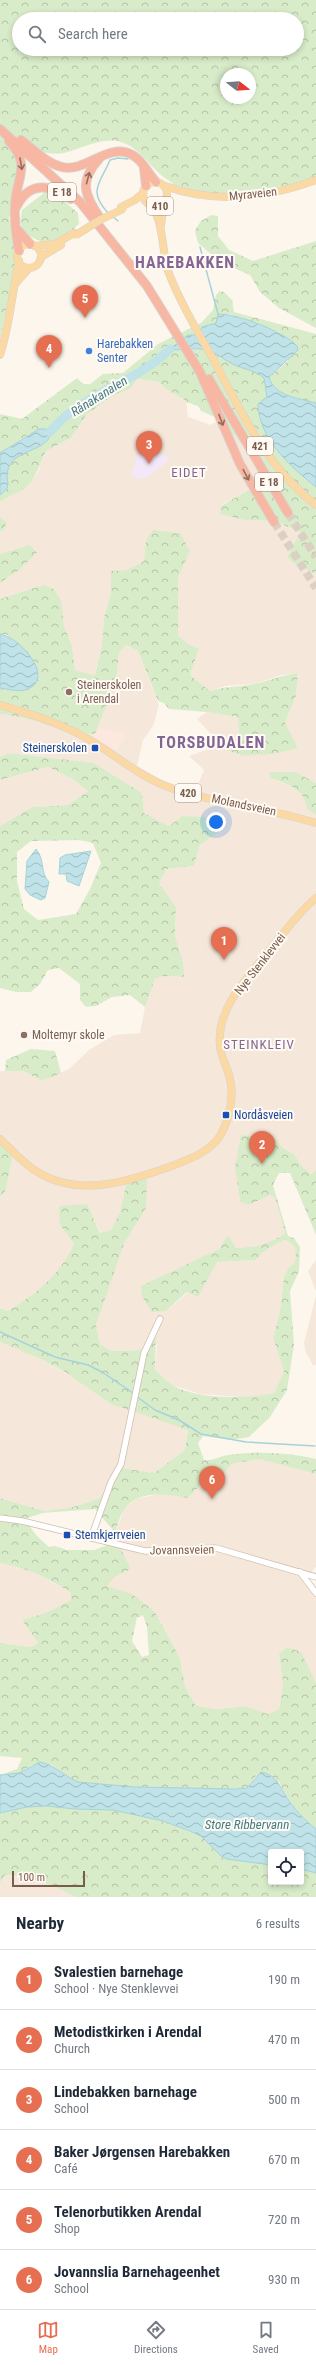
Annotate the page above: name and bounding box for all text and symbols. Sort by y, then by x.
search box [12,12,304,56]
icon: search [26,23,48,45]
text: Search here [58,25,128,43]
north arrow [220,68,256,104]
one-way arrow [17,157,25,170]
one-way arrow [85,171,92,184]
road number: E 18 [48,183,76,201]
street label: Myraveien [228,185,278,203]
road number: 410 [147,197,173,215]
district label: HAREBAKKEN [135,253,235,272]
pin: 5 [72,285,98,318]
pin: 4 [36,335,62,368]
place label: Harebakken Senter [97,337,153,365]
marker: Harebakken Senter [84,346,94,356]
water label: Rånakanalen [68,373,130,419]
one-way arrow [217,413,225,425]
pin: 3 [136,431,162,464]
road number: 421 [247,437,273,455]
district label: EIDET [171,465,207,480]
one-way arrow [243,469,251,481]
road number: E 18 [255,473,283,491]
place label: Steinerskolen i Arendal [77,678,142,706]
marker: Steinerskolen i Arendal [64,687,74,697]
district label: TORSBUDALEN [157,733,265,752]
place label: Steinerskolen [23,741,87,755]
marker: Steinerskolen [90,743,100,753]
road number: 420 [175,784,201,802]
street label: Molandsveien [210,791,278,819]
your location [206,812,226,832]
pin: 1 [211,927,237,960]
street label: Nye Stenklevvei [232,930,288,998]
place label: Moltemyr skole [32,1028,105,1042]
marker: Moltemyr skole [19,1030,29,1040]
district label: STEINKLEIV [223,1037,295,1052]
place label: Nordåsveien [234,1108,293,1122]
marker: Nordåsveien [221,1110,231,1120]
pin: 2 [249,1131,275,1164]
pin: 6 [199,1466,225,1499]
place label: Stemkjerrveien [75,1528,146,1542]
marker: Stemkjerrveien [62,1530,72,1540]
street label: Jovannsveien [150,1542,215,1558]
water label: Store Ribbervann [205,1817,289,1832]
map controls [268,1849,304,1885]
button: locate [268,1849,304,1885]
scale bar [12,1869,85,1888]
text: 100 m [18,1871,45,1884]
text: Nearby [16,1913,64,1933]
text: 6 results [256,1916,300,1931]
text: Svalestien barnehage [54,1963,183,1981]
text: 1 [26,1972,32,1987]
text: 190 m [268,1972,300,1987]
text: School · Nye Stenklevvei [54,1981,179,1996]
text: Metodistkirken i Arendal [54,2023,202,2041]
text: 2 [26,2032,32,2047]
text: 470 m [268,2032,300,2047]
text: Church [54,2041,90,2056]
text: Lindebakken barnehage [54,2083,197,2101]
text: 3 [26,2092,32,2107]
text: 500 m [268,2092,300,2107]
text: School [54,2101,89,2116]
text: Baker Jørgensen Harebakken [54,2143,230,2161]
text: 4 [26,2152,32,2167]
text: 670 m [268,2152,300,2167]
text: Café [54,2161,78,2176]
text: Telenorbutikken Arendal [54,2203,201,2221]
text: 5 [26,2212,32,2227]
text: 720 m [268,2212,300,2227]
text: Shop [54,2221,80,2236]
text: Jovannslia Barnehageenhet [54,2263,220,2281]
text: 6 [26,2272,32,2287]
text: 930 m [268,2272,300,2287]
text: School [54,2281,89,2296]
tab: Map [37,2319,59,2356]
tab: Directions [134,2319,178,2356]
tab: Saved [253,2319,279,2356]

